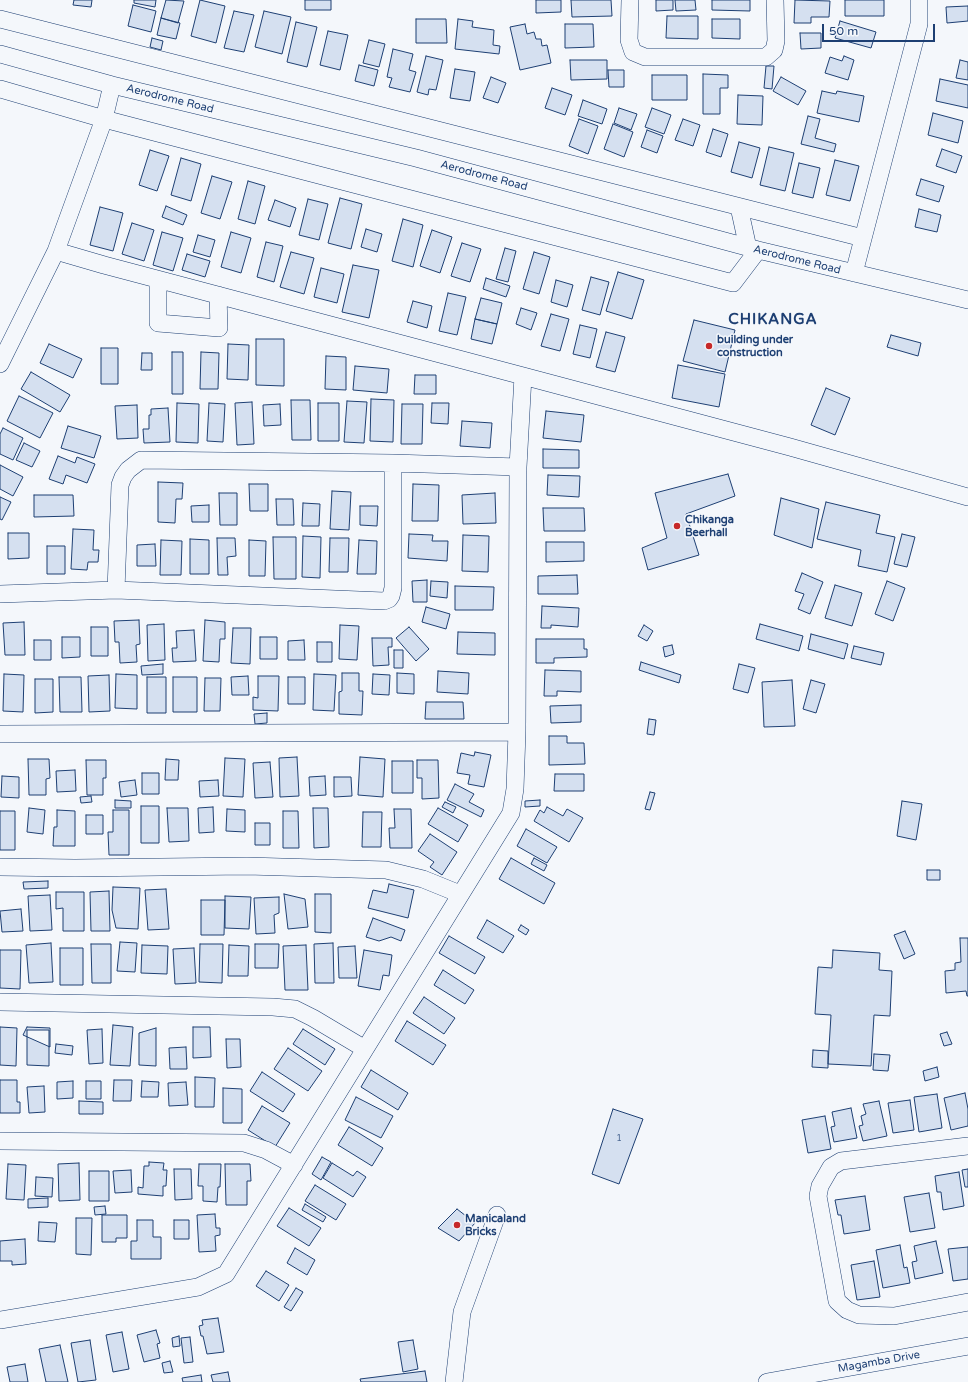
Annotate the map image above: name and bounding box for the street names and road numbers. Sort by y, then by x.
street label: Aerodrome Road [125,82,215,116]
street label: Aerodrome Road [439,158,529,194]
street label: Aerodrome Road [752,243,842,277]
street label: Magamba Drive [837,1348,921,1376]

